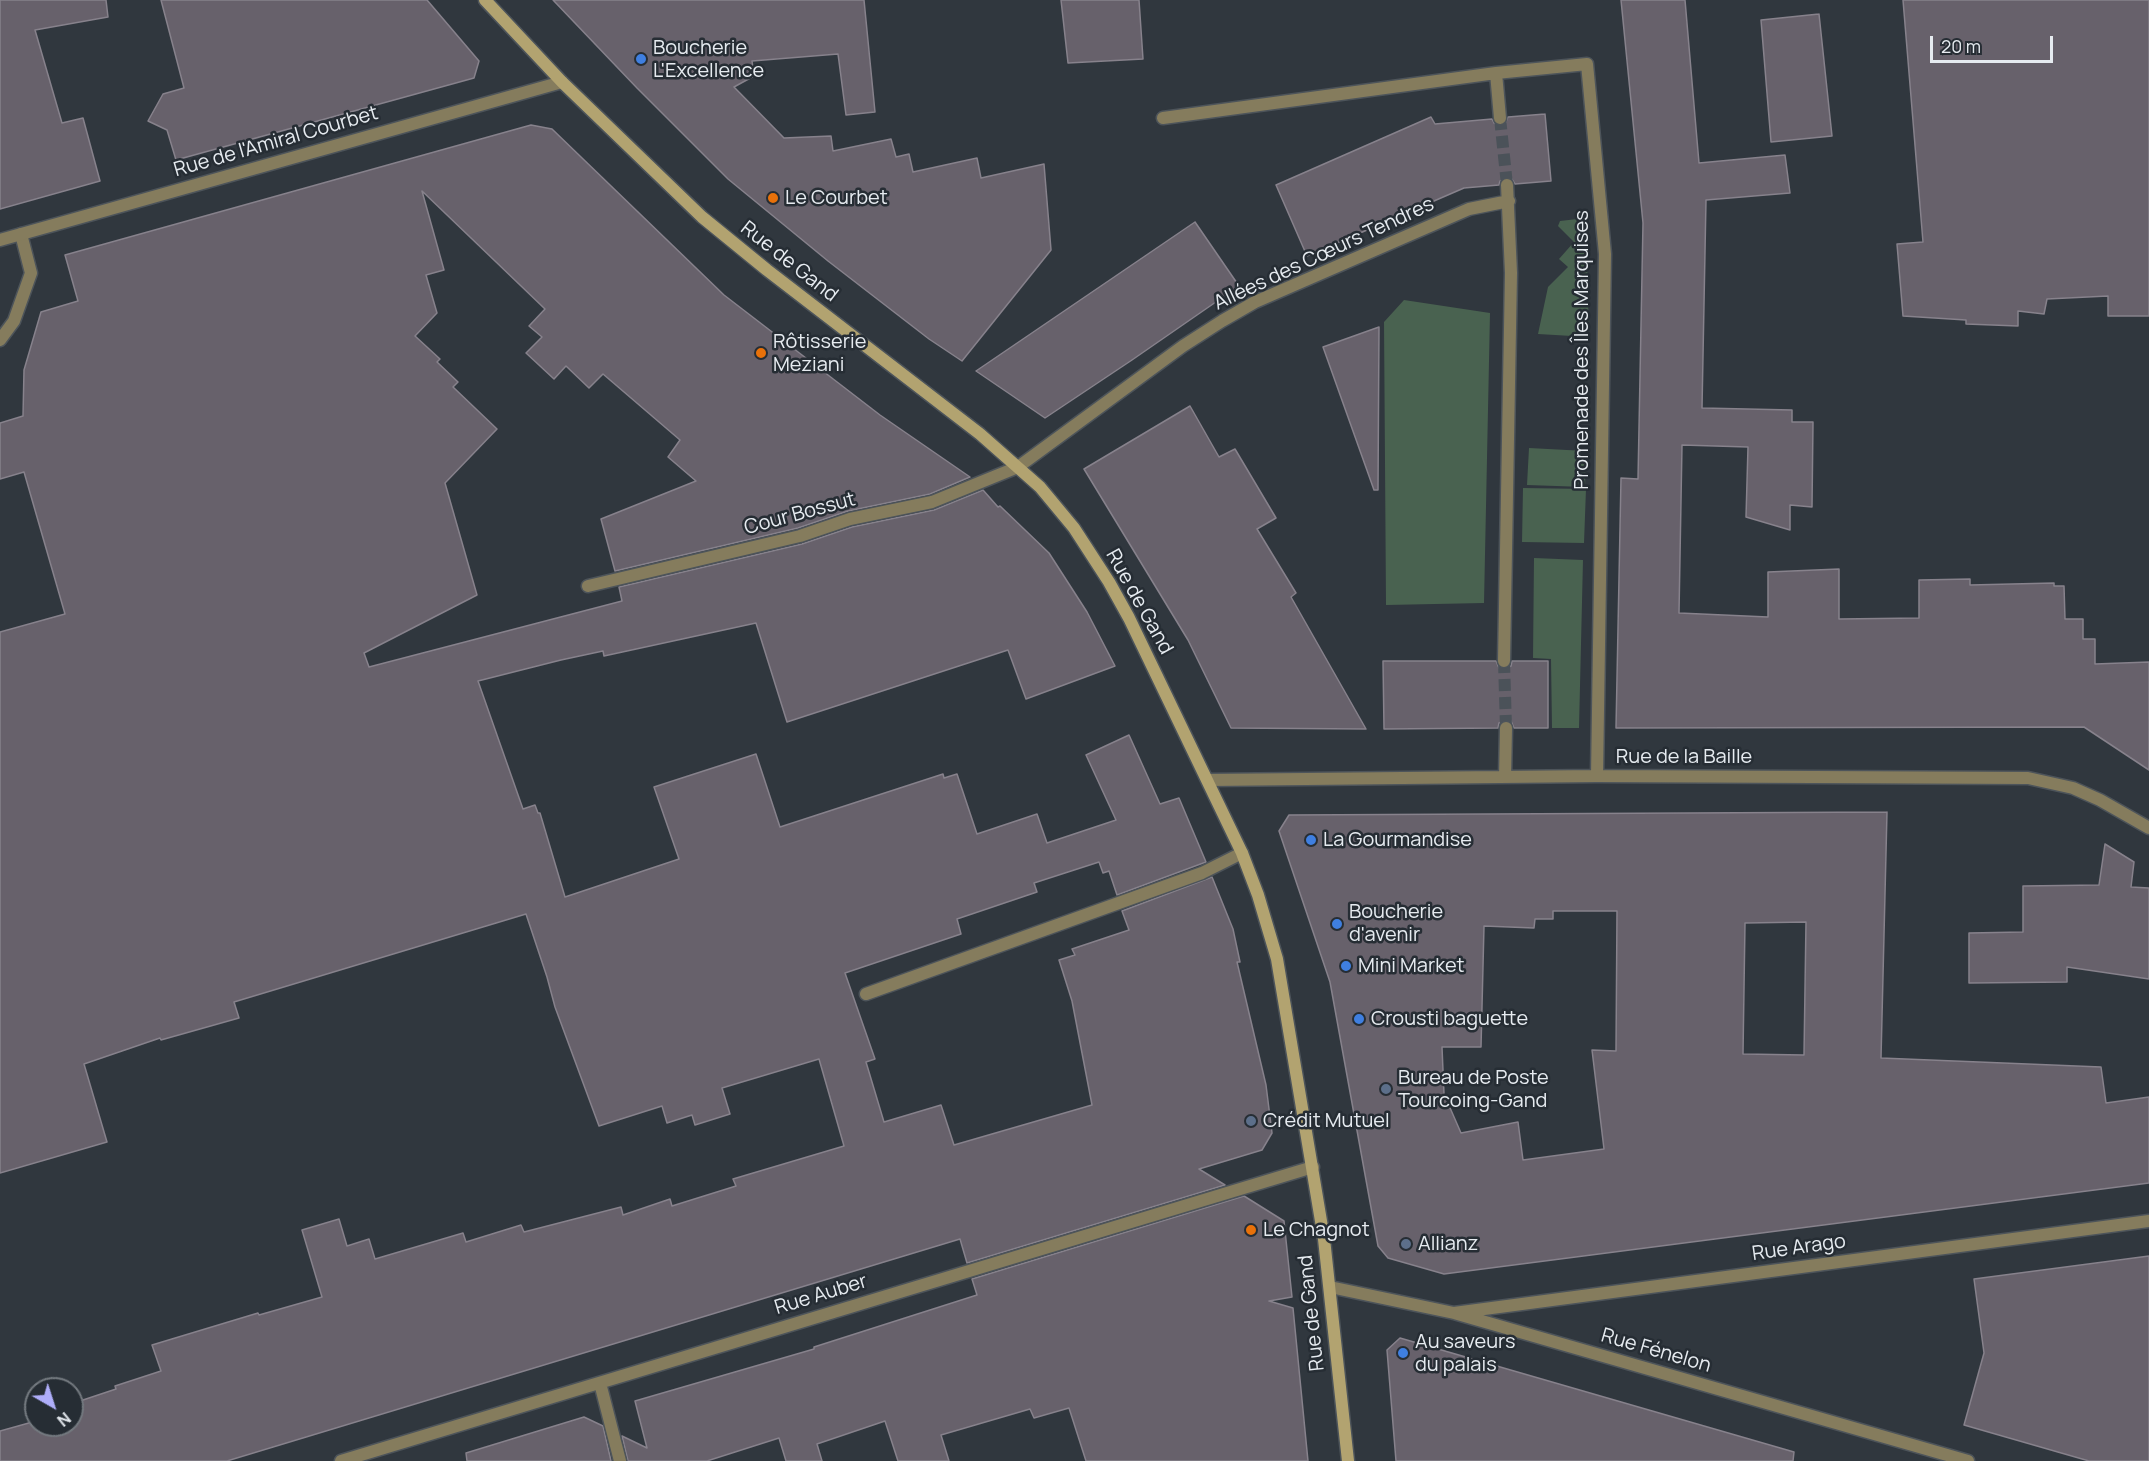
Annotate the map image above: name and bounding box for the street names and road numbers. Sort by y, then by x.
street label: Rue de l'Amiral Courbet [171,101,381,183]
street label: Allées des Cœurs Tendres [1210,192,1438,316]
street label: Promenade des Îles Marquises [1570,210,1594,490]
street label: Rue de Gand [736,217,842,307]
street label: Cour Bossut [742,488,858,540]
street label: Rue de Gand [1100,545,1178,659]
street label: Rue de la Baille [1616,745,1752,769]
street label: Rue Arago [1751,1230,1847,1266]
street label: Rue de Gand [1294,1254,1330,1372]
street label: Rue Auber [772,1270,870,1320]
street label: Rue Fénelon [1598,1324,1714,1378]

